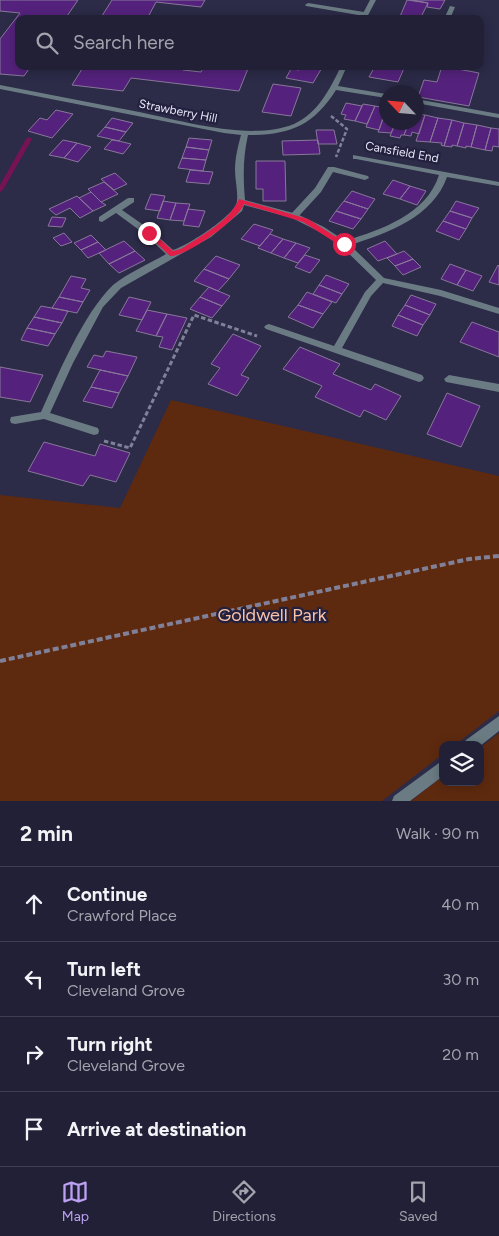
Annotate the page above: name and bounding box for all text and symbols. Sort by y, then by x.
search box [15,15,484,70]
icon: search [33,29,61,57]
text: Search here [73,31,175,54]
north arrow [379,85,424,130]
street label: Strawberry Hill [138,97,218,125]
street label: Cansfield End [364,139,440,165]
route end [138,222,161,245]
route start [333,233,356,256]
park label: Goldwell Park [218,604,327,626]
map controls [439,741,484,786]
button: layers [439,741,484,786]
text: 2 min [20,821,73,846]
text: Walk · 90 m [396,824,479,843]
text: Continue [67,883,147,906]
icon: ahead [20,890,48,918]
text: 40 m [441,895,479,914]
text: Crawford Place [67,906,177,925]
text: Turn left [67,958,141,981]
icon: left [20,965,48,993]
text: 30 m [442,970,479,989]
text: Cleveland Grove [67,981,185,1000]
text: Turn right [67,1033,153,1056]
icon: right [20,1040,48,1068]
text: 20 m [442,1045,479,1064]
text: Cleveland Grove [67,1056,185,1075]
icon: arrive [20,1115,48,1143]
text: Arrive at destination [67,1118,246,1141]
tab: Map [61,1178,89,1225]
tab: Directions [212,1178,276,1225]
tab: Saved [399,1178,438,1225]

